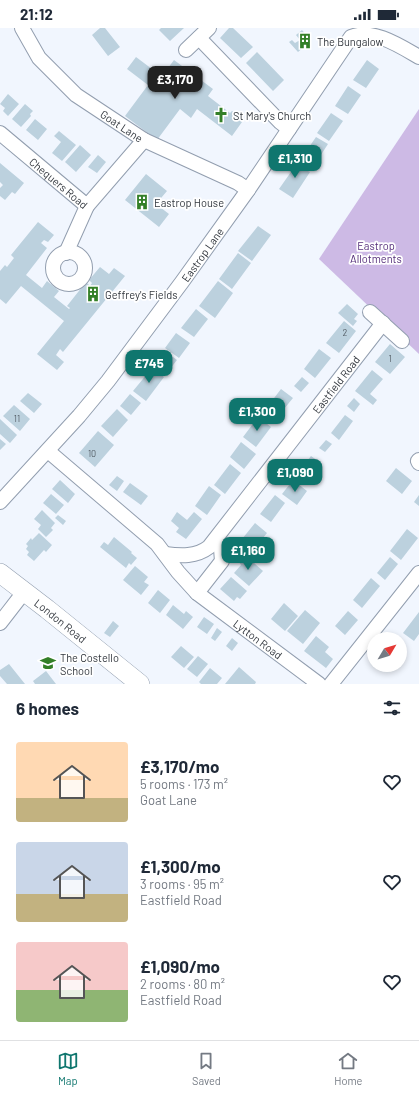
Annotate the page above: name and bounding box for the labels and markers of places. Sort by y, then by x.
building icon: The Bungalow [296,32,314,50]
place label: The Bungalow [317,35,384,48]
pin: £3,170 [142,66,208,100]
church icon: St Mary's Church [212,106,230,124]
place label: St Mary's Church [233,109,311,122]
pin: £1,310 [262,145,328,179]
building icon: Eastrop House [133,193,151,211]
place label: Eastrop House [154,196,224,209]
building icon: Geffrey's Fields [84,285,102,303]
place label: Geffrey's Fields [105,288,177,301]
pin: £745 [125,350,173,384]
pin: £1,300 [224,398,290,432]
pin: £1,090 [262,459,328,493]
pin: £1,160 [215,537,281,571]
place label: The Costello School [60,651,119,677]
school or university icon: The Costello School [39,654,57,672]

